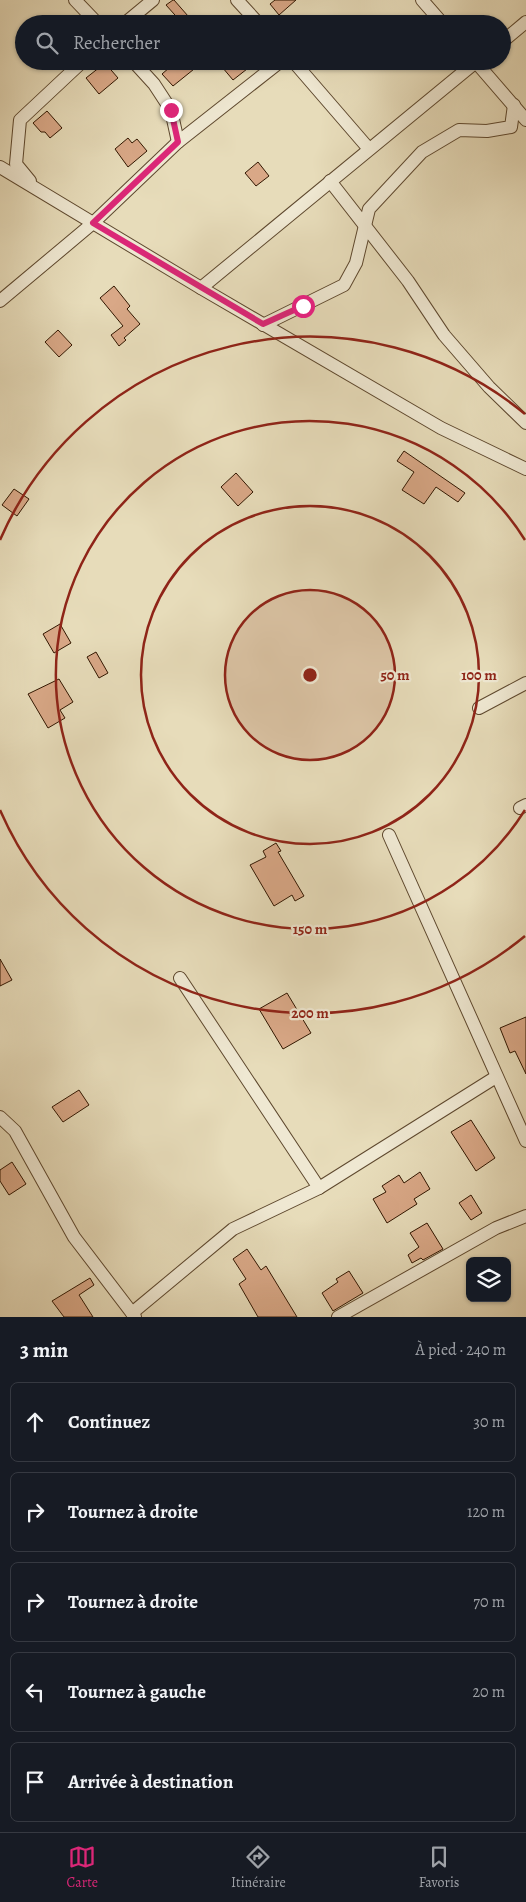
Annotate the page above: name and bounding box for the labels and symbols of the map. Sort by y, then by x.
route end [160,99,183,122]
route start [292,295,315,318]
text: 50 m [380,665,410,685]
text: 100 m [461,665,497,685]
centre of rings [301,666,319,684]
text: 150 m [293,919,328,939]
text: 200 m [291,1003,329,1023]

